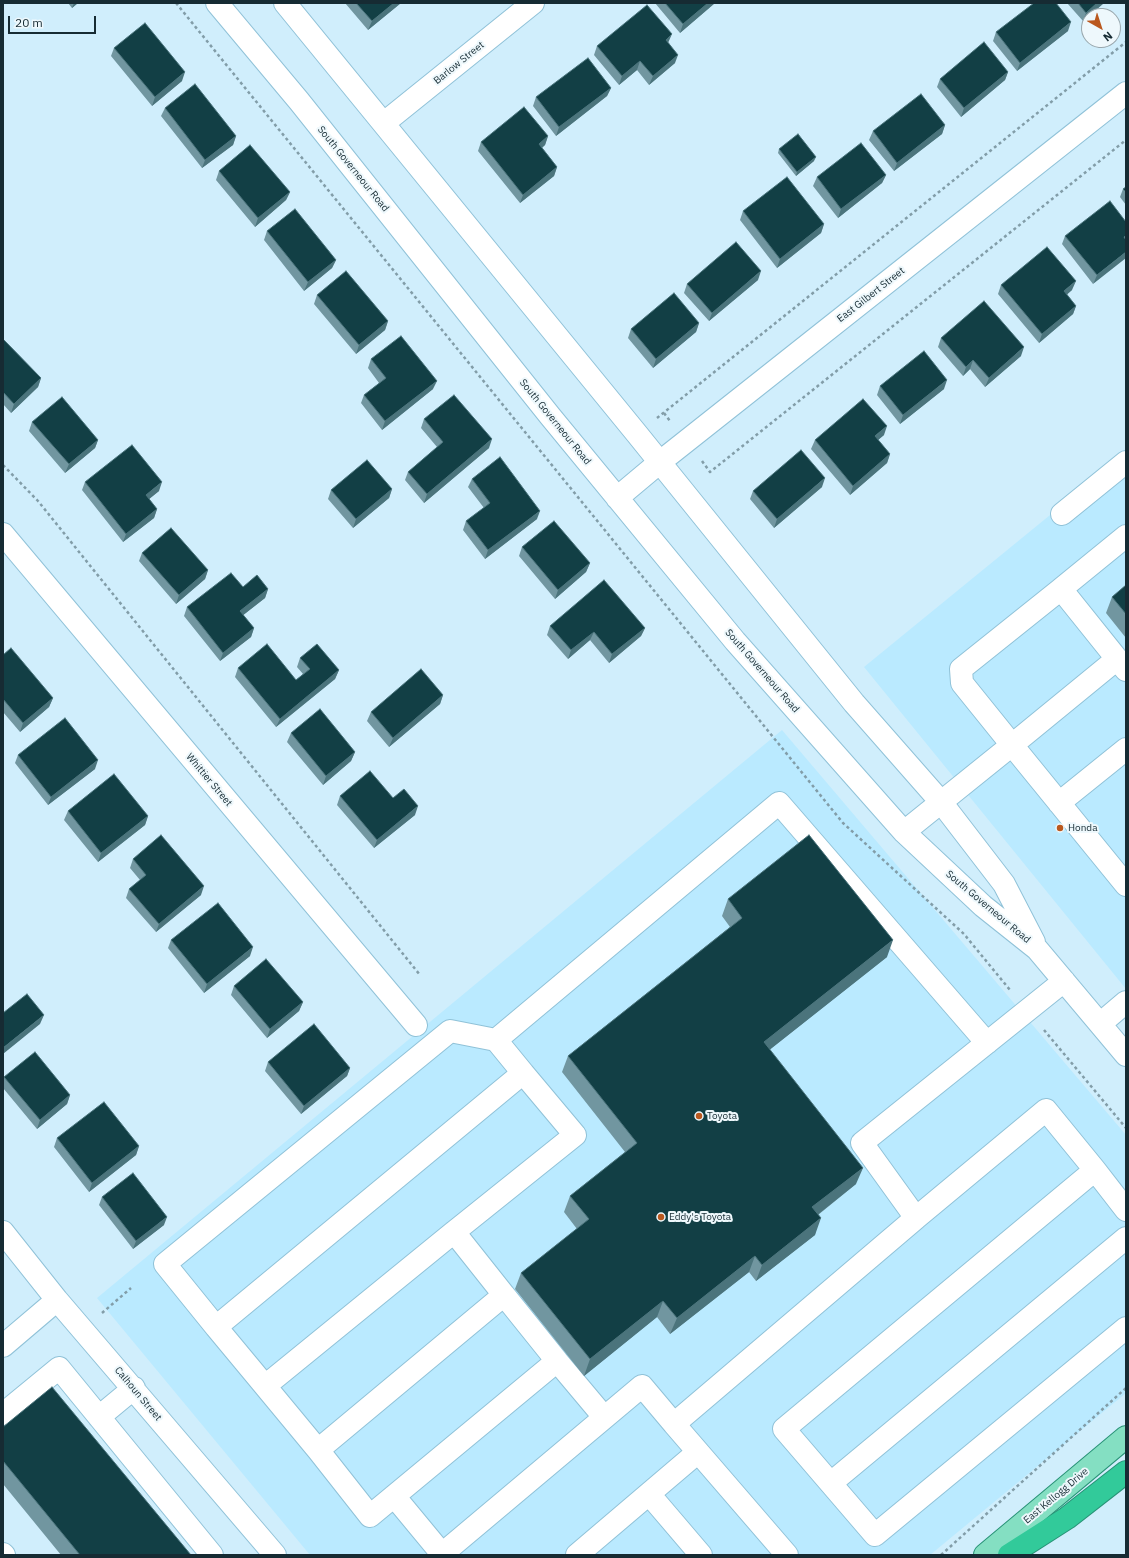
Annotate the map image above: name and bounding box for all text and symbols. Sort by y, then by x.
scale bar [10,8,98,34]
north arrow [1081,8,1121,48]
text: 20 m [15,15,43,30]
text: N [1100,29,1115,44]
street label: Barlow Street [431,39,487,87]
street label: South Governeour Road [315,124,391,214]
street label: East Gilbert Street [835,265,907,325]
street label: South Governeour Road [517,377,593,467]
street label: South Governeour Road [723,627,801,715]
street label: Whittier Street [183,751,235,809]
place label: Honda [1068,822,1097,834]
marker: Honda [1055,823,1065,833]
street label: South Governeour Road [943,868,1033,946]
place label: Toyota [707,1110,737,1122]
marker: Toyota [694,1111,704,1121]
place label: Eddy's Toyota [669,1211,731,1223]
marker: Eddy's Toyota [656,1212,666,1222]
street label: Calhoun Street [112,1365,164,1423]
street label: East Kellogg Drive [1021,1466,1091,1526]

